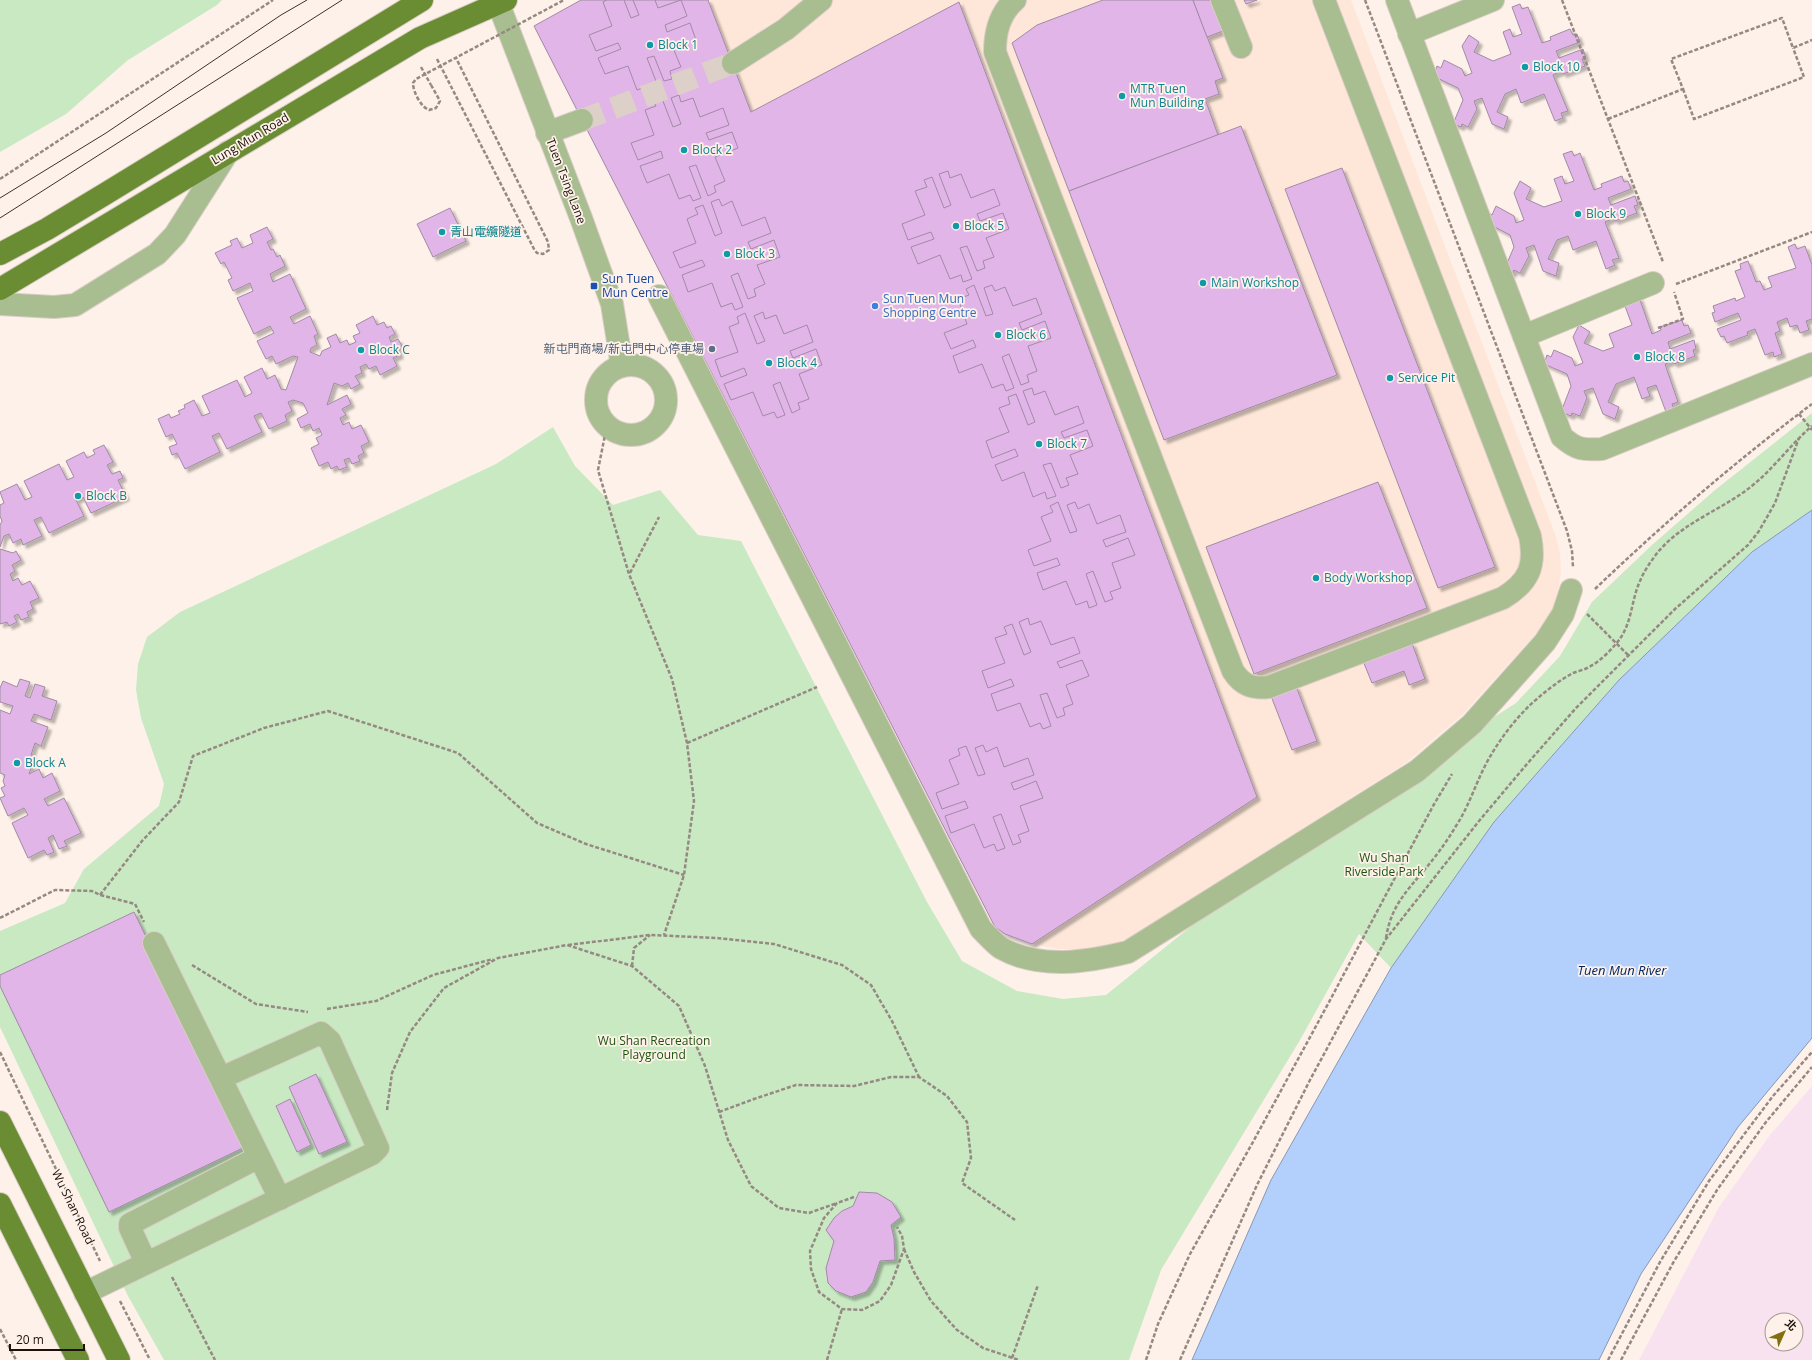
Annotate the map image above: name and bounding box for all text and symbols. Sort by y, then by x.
place label: Block 1 [658,36,698,53]
marker: Block 1 [645,40,655,50]
place label: Block 10 [1533,58,1580,75]
marker: Block 10 [1520,62,1530,72]
place label: MTR Tuen Mun Building [1130,80,1205,111]
marker: MTR Tuen Mun Building [1117,91,1127,101]
street label: Lung Mun Road [208,109,292,168]
street label: Tuen Tsing Lane [542,136,591,226]
place label: Block 2 [692,141,732,158]
marker: Block 2 [679,145,689,155]
place label: Block 9 [1586,205,1626,222]
marker: Block 9 [1573,209,1583,219]
place label: Block 5 [964,217,1004,234]
marker: Block 5 [951,221,961,231]
place label: 青山電纜隧道 [450,223,522,240]
marker: 青山電纜隧道 [437,227,447,237]
place label: Block 3 [735,245,775,262]
marker: Block 3 [722,249,732,259]
place label: Sun Tuen Mun Centre [602,270,668,301]
place label: Main Workshop [1211,274,1299,291]
marker: Main Workshop [1198,278,1208,288]
marker: Sun Tuen Mun Centre [589,281,599,291]
place label: Sun Tuen Mun Shopping Centre [883,290,977,321]
marker: Sun Tuen Mun Shopping Centre [870,301,880,311]
place label: Block 6 [1006,326,1046,343]
marker: Block 6 [993,330,1003,340]
place label: 新屯門商場/新屯門中心停車場 [544,340,704,357]
place label: Block C [369,341,410,358]
marker: 新屯門商場/新屯門中心停車場 [707,344,717,354]
marker: Block C [356,345,366,355]
place label: Block 8 [1645,348,1685,365]
marker: Block 8 [1632,352,1642,362]
place label: Block 4 [777,354,817,371]
marker: Block 4 [764,358,774,368]
place label: Service Pit [1398,369,1455,386]
marker: Service Pit [1385,373,1395,383]
place label: Block 7 [1047,435,1087,452]
marker: Block 7 [1034,439,1044,449]
place label: Block B [86,487,127,504]
marker: Block B [73,491,83,501]
place label: Body Workshop [1324,569,1413,586]
marker: Body Workshop [1311,573,1321,583]
place label: Block A [25,754,66,771]
marker: Block A [12,758,22,768]
park label: Wu Shan Riverside Park [1344,849,1424,880]
water label: Tuen Mun River [1578,961,1667,979]
park label: Wu Shan Recreation Playground [598,1032,710,1063]
street label: Wu Shan Road [48,1167,99,1247]
north arrow [1764,1312,1804,1352]
text: 北 [1782,1315,1801,1334]
scale bar [10,1326,84,1352]
text: 20 m [16,1331,44,1348]

